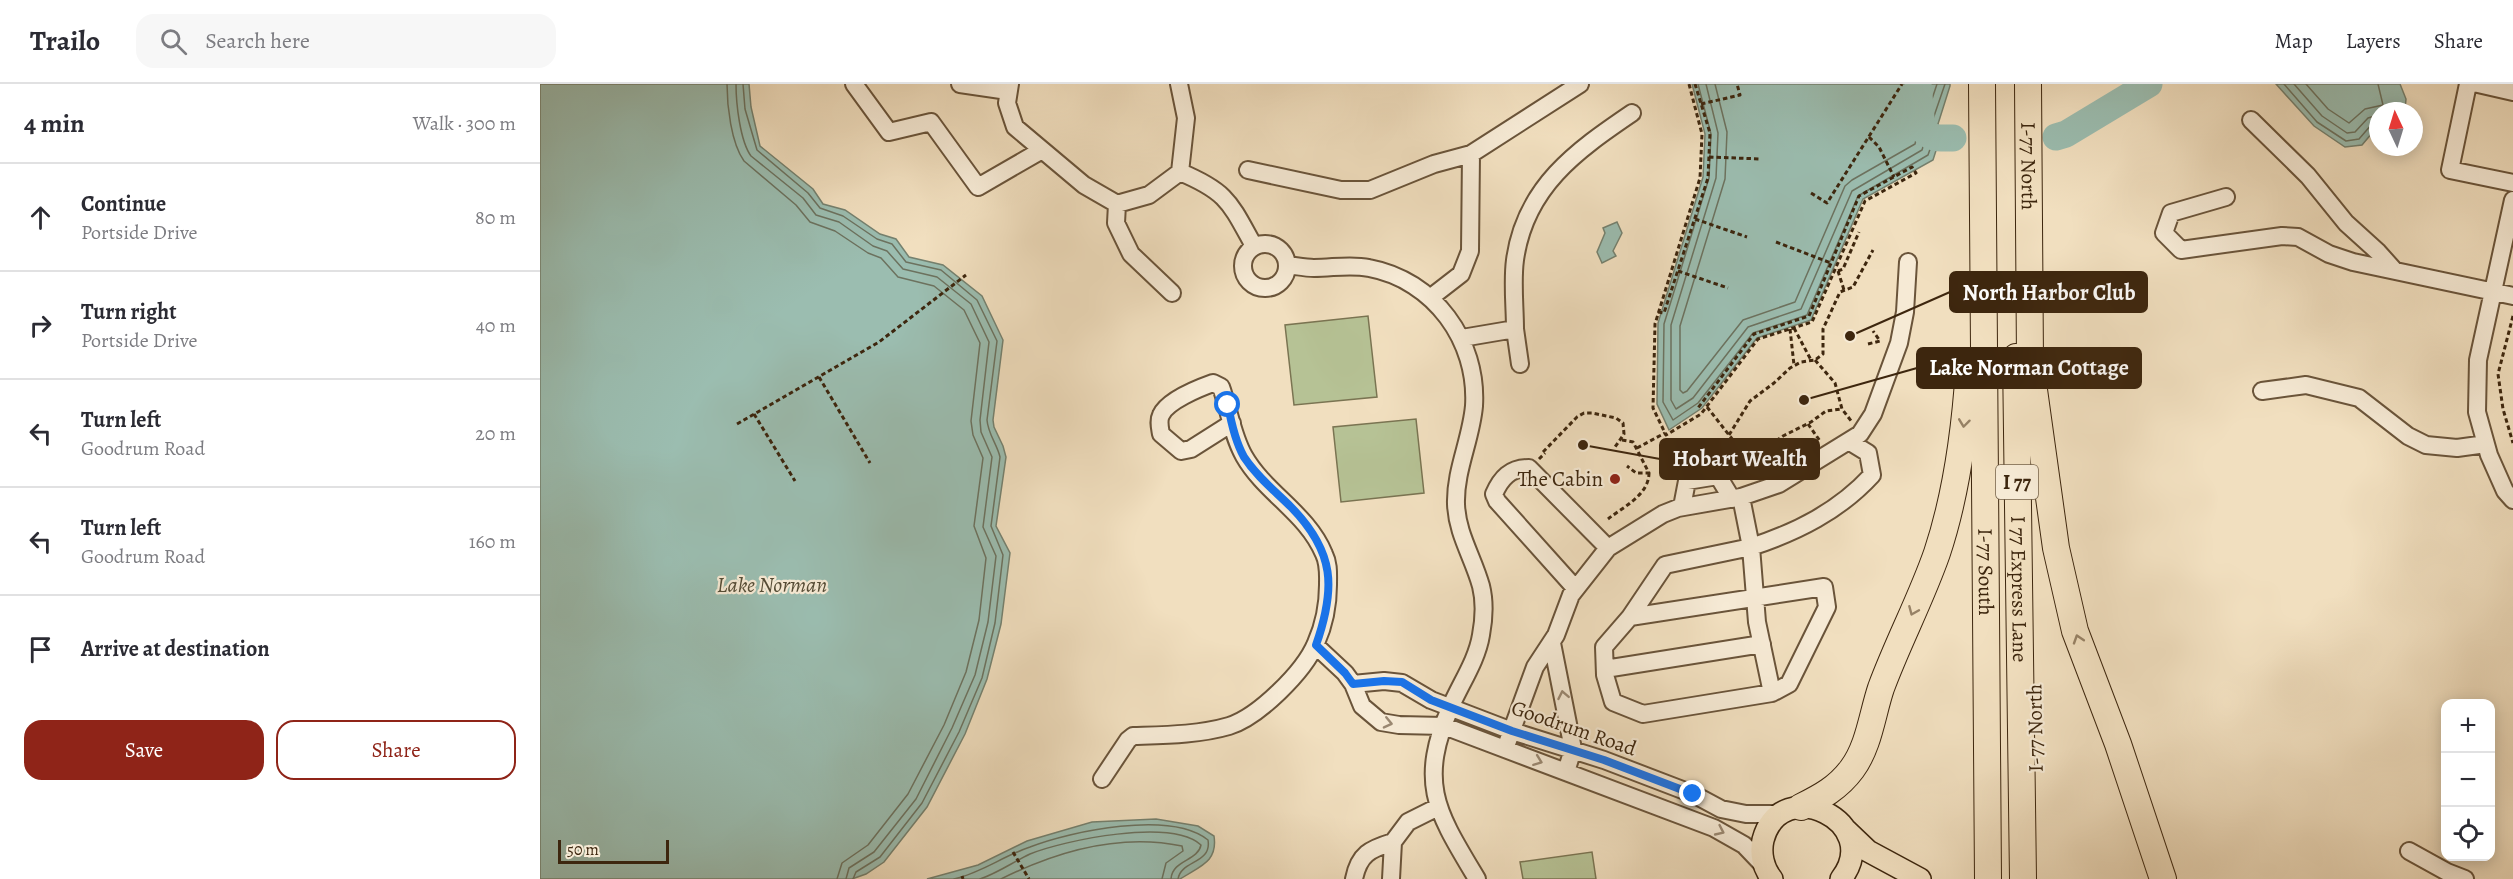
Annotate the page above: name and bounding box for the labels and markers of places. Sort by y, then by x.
callout: North Harbor Club [1950,272,2147,312]
callout: Lake Norman Cottage [1917,348,2141,388]
callout: Hobart Wealth [1660,439,1819,479]
place label: The Cabin [1518,465,1603,493]
marker: The Cabin [1608,472,1622,486]

